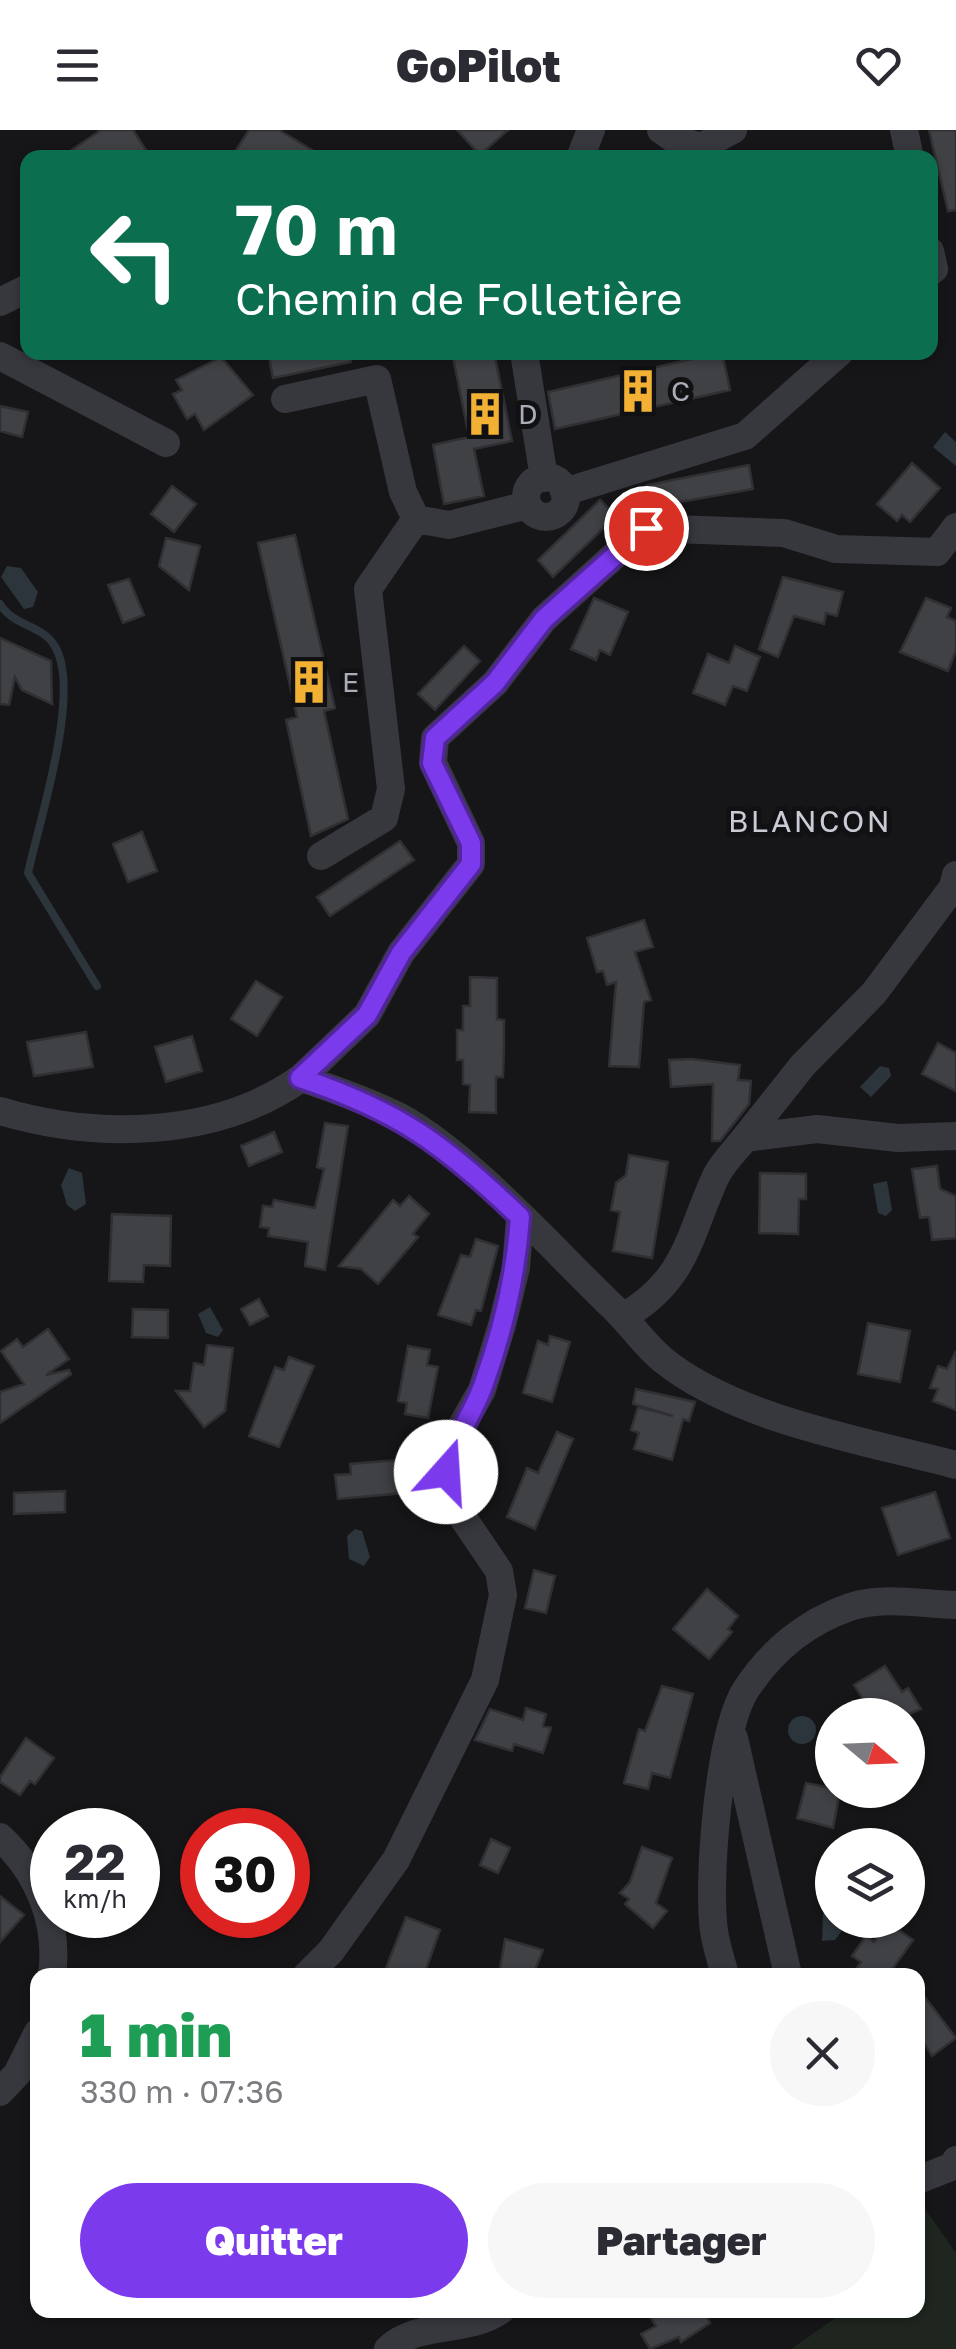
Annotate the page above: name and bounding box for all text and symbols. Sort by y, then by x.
icon: menu [50,38,105,93]
text: GoPilot [395,38,561,92]
icon: heart [851,38,906,93]
text: 70 m [235,186,397,270]
icon: left [70,190,200,320]
text: Chemin de Folletière [235,271,682,325]
building icon: C [614,367,662,415]
place label: C [671,374,690,407]
building icon: D [461,390,509,438]
place label: D [518,397,538,430]
pin [604,486,689,571]
icon: arrive [619,501,674,556]
building icon: E [285,658,333,706]
place label: E [342,665,359,698]
district label: BLANCON [728,803,892,839]
position arrow [394,1420,498,1524]
north arrow [815,1698,925,1808]
map controls [815,1698,925,1938]
speed limit sign: 30 [180,1808,310,1938]
button: layers [815,1828,925,1938]
text: 22 [64,1831,125,1891]
text: km/h [63,1883,127,1914]
text: 1 min [80,1998,232,2070]
button: close [770,2001,875,2106]
text: 330 m · 07:36 [80,2072,284,2110]
button: Quitter [80,2183,468,2298]
button: Partager [488,2183,875,2298]

